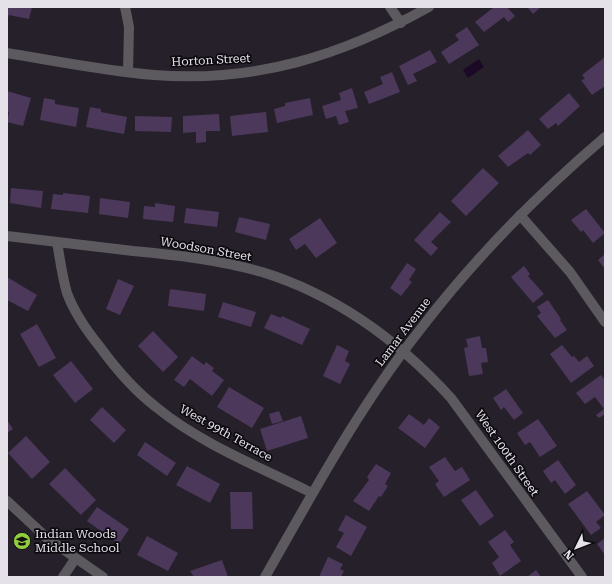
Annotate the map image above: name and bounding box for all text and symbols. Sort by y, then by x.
street label: Horton Street [171,51,251,69]
street label: Woodson Street [159,234,253,264]
street label: Lamar Avenue [373,295,434,369]
street label: West 99th Terrace [177,402,275,464]
street label: West 100th Street [472,407,542,499]
place label: Indian Woods Middle School [35,527,120,555]
north arrow [556,528,596,568]
school or university icon: Indian Woods Middle School [12,531,32,551]
text: N [561,547,577,562]

